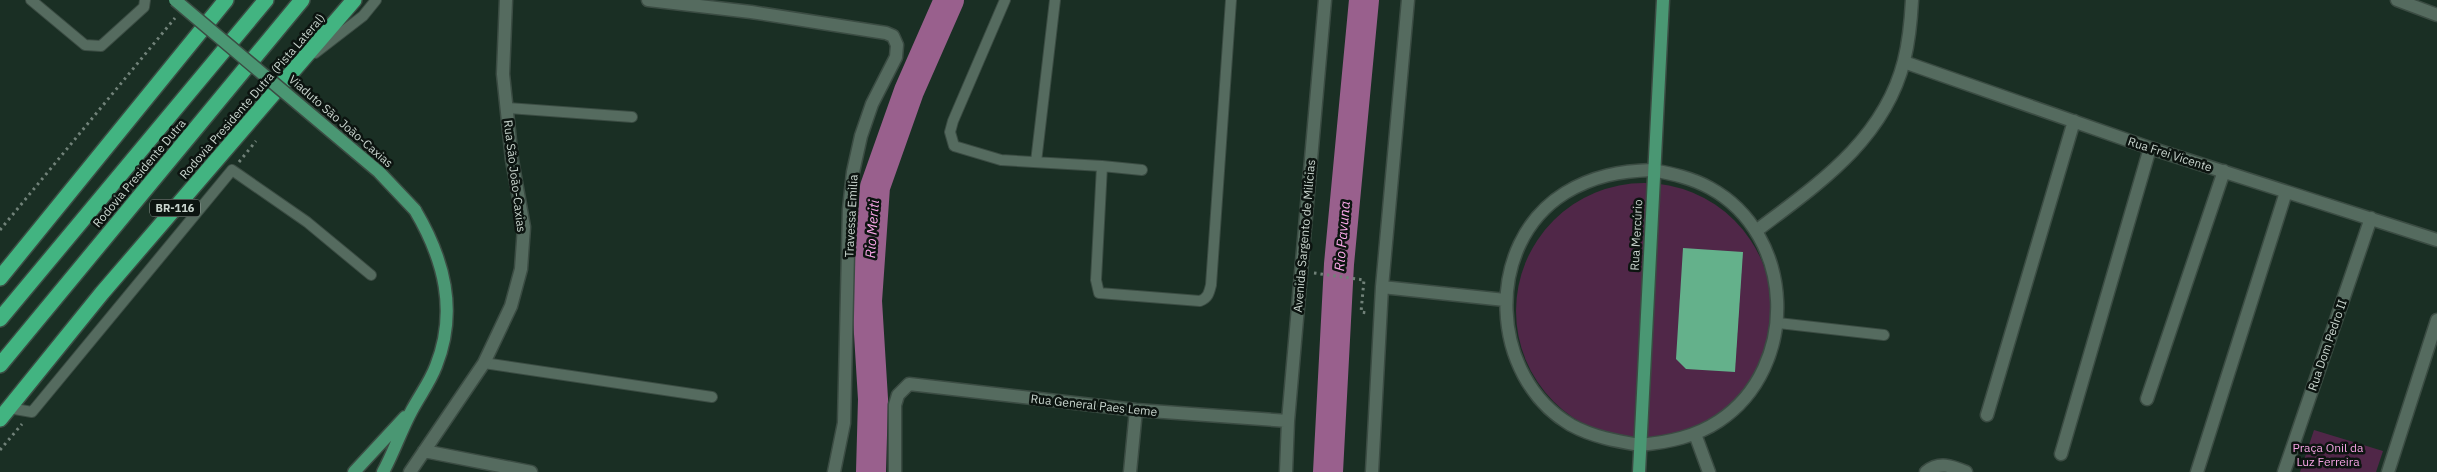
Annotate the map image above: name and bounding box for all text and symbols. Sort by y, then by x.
street label: Rodovia Presidente Dutra (Pista Lateral) [176,10,328,182]
street label: Viaduto São João-Caxias [286,72,396,171]
street label: Rodovia Presidente Dutra [89,115,189,230]
street label: Rua São João-Caxias [501,119,529,233]
street label: Rua Frei Vicente [2126,133,2214,175]
street label: Avenida Sargento de Milícias [1290,159,1318,313]
street label: Travessa Emilia [841,173,861,258]
water label: Rio Meriti [861,199,883,259]
street label: Rua Mercúrio [1627,199,1645,271]
road number: BR-116 [150,200,200,217]
water label: Rio Pavuna [1330,200,1354,272]
street label: Rua Dom Pedro II [2304,297,2350,393]
street label: Rua General Paes Leme [1030,391,1158,419]
park label: Praça Onil da Luz Ferreira [2293,440,2364,469]

